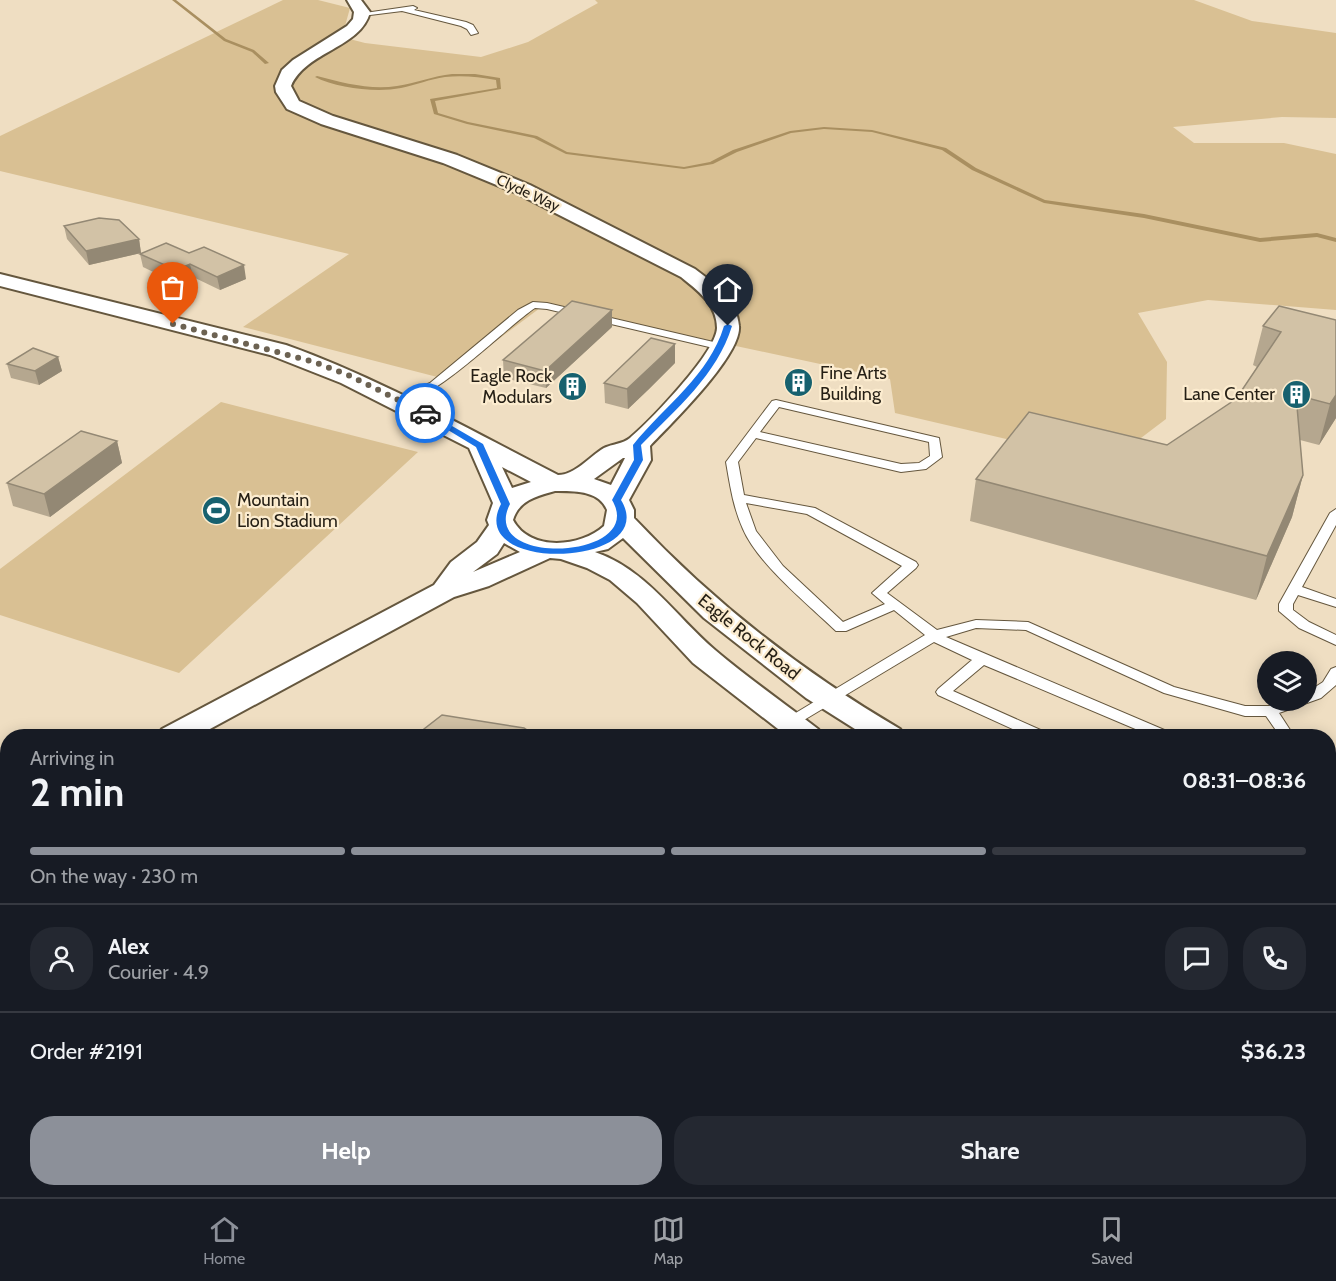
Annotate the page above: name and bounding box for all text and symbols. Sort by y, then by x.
street label: Clyde Way [494,171,563,216]
pin [147,262,198,324]
pin [702,264,753,326]
icon: bag [156,271,189,304]
icon: home [711,273,744,306]
place label: Fine Arts Building [820,362,887,405]
place label: Eagle Rock Modulars [470,365,553,408]
building icon: Fine Arts Building [783,367,815,399]
building icon: Eagle Rock Modulars [557,370,589,402]
building icon: Lane Center [1280,378,1312,410]
courier [395,383,455,443]
place label: Lane Center [1183,383,1275,405]
icon: car [409,397,442,430]
place label: Mountain Lion Stadium [237,489,338,532]
sports icon: Mountain Lion Stadium [200,494,232,526]
street label: Eagle Rock Road [694,589,804,685]
map controls [1257,651,1317,711]
button: layers [1257,651,1317,711]
text: Arriving in [30,746,114,770]
text: 08:31–08:36 [1182,767,1306,794]
text: 2 min [30,768,124,816]
text: On the way · 230 m [30,864,198,888]
button: person [30,927,93,990]
button: chat [1165,927,1228,990]
button: phone [1243,927,1306,990]
text: Alex [108,933,149,960]
text: Courier · 4.9 [108,960,209,984]
text: Order #2191 [30,1038,143,1065]
text: $36.23 [1241,1038,1306,1065]
button: Help [30,1116,662,1185]
button: Share [674,1116,1306,1185]
tab: Home [203,1213,245,1268]
tab: Map [652,1213,685,1268]
tab: Saved [1091,1213,1133,1268]

